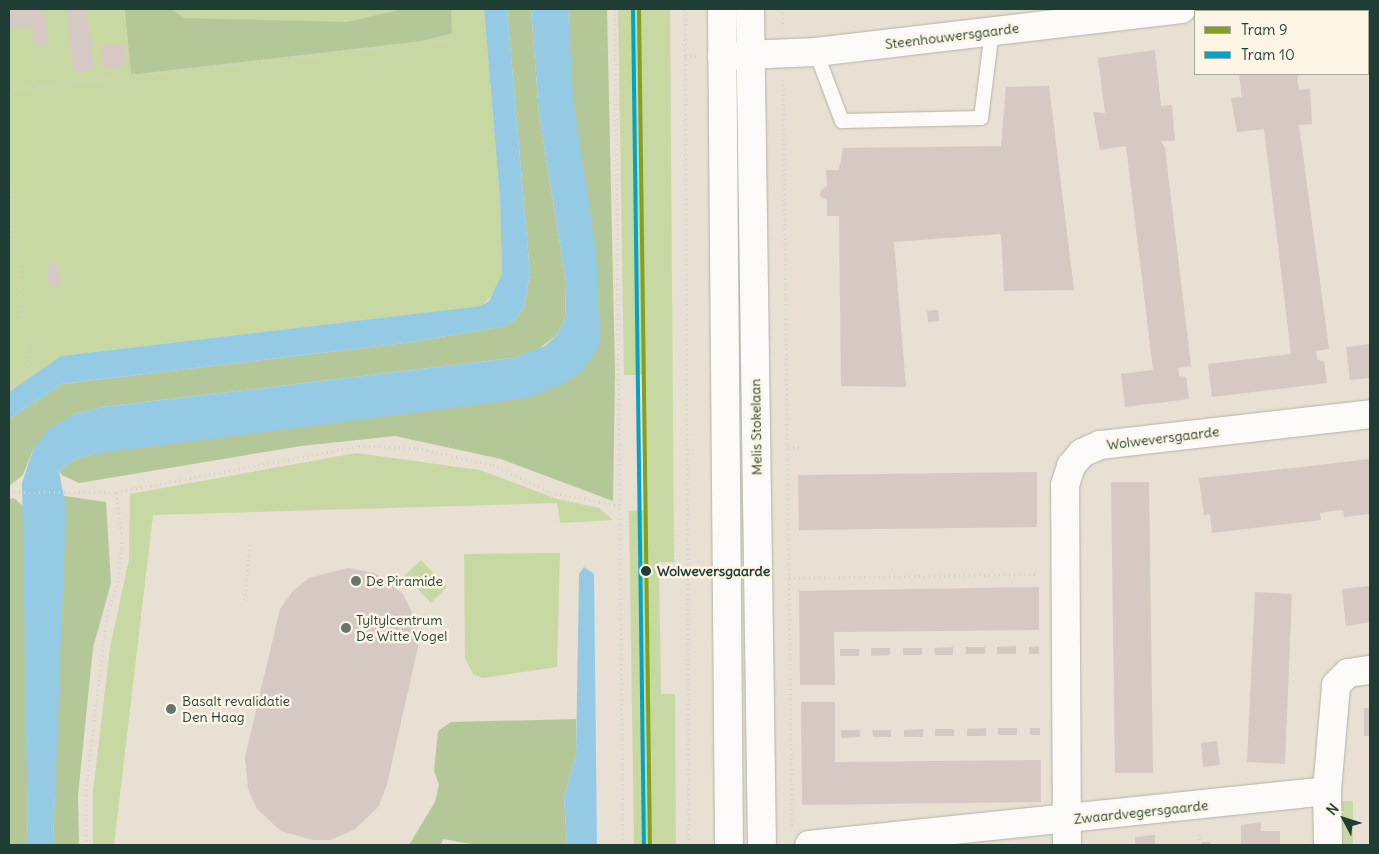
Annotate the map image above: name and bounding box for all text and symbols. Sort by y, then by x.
legend [1194,10,1369,75]
street label: Steenhouwersgaarde [884,19,1020,53]
text: Tram 9 [1241,20,1288,39]
text: Tram 10 [1241,45,1295,64]
street label: Melis Stokelaan [747,379,765,475]
street label: Wolweversgaarde [1106,423,1220,453]
place label: Wolweversgaarde [657,563,770,579]
marker: Wolweversgaarde [639,564,653,578]
place label: De Piramide [366,573,443,589]
marker: De Piramide [350,575,362,587]
place label: Tyltylcentrum De Witte Vogel [356,612,447,644]
marker: Tyltylcentrum De Witte Vogel [340,622,352,634]
place label: Basalt revalidatie Den Haag [182,693,290,726]
marker: Basalt revalidatie Den Haag [164,702,178,716]
north arrow [1319,794,1369,844]
street label: Zwaardvegersgaarde [1073,797,1209,827]
text: N [1323,800,1343,819]

